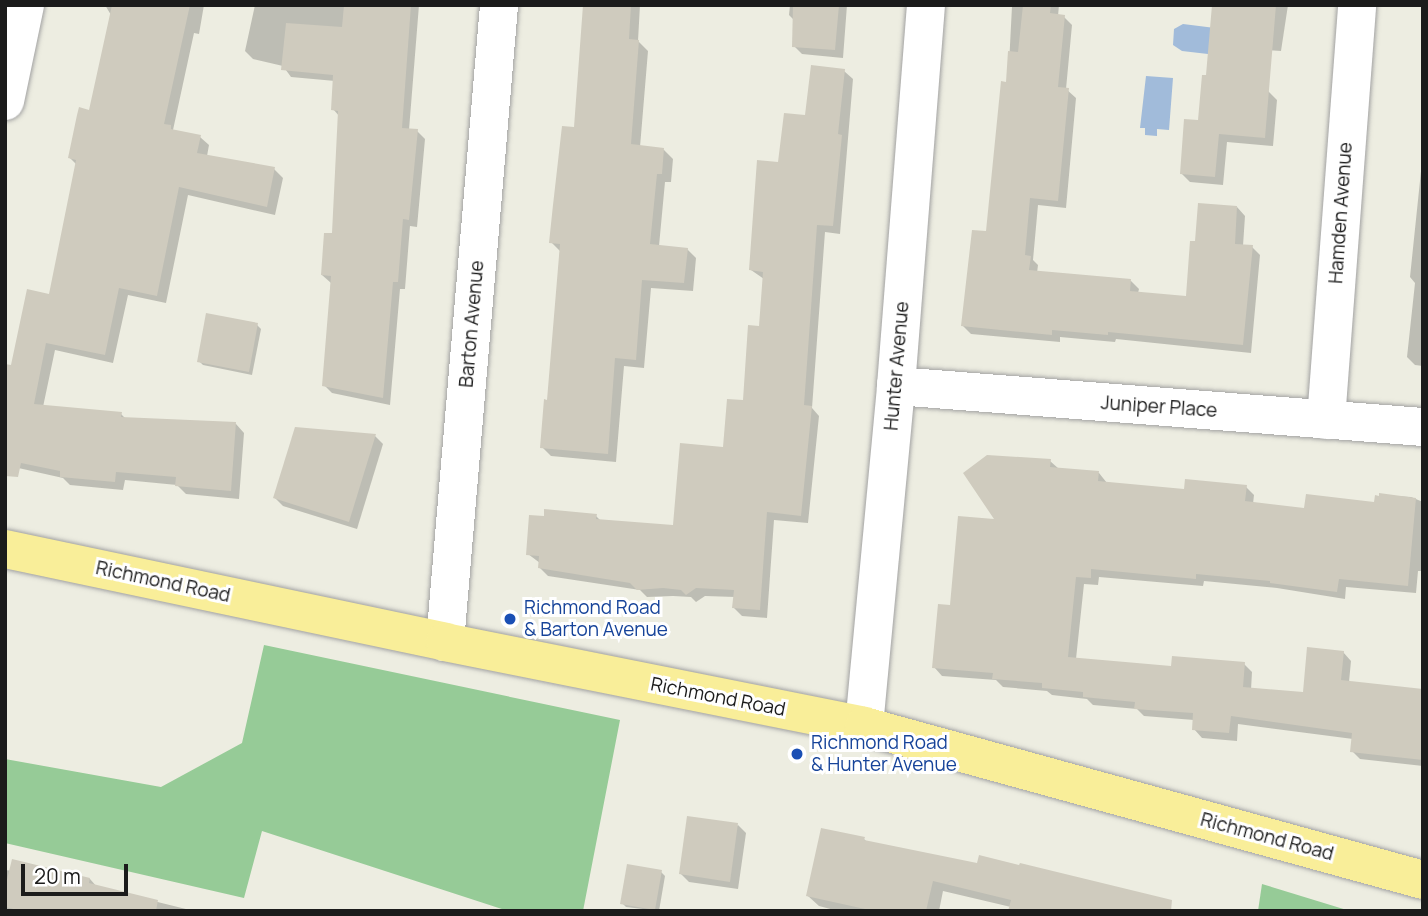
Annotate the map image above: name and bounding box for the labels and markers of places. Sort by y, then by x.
place label: Richmond Road & Barton Avenue [524,597,668,641]
marker: Richmond Road & Barton Avenue [502,611,518,627]
place label: Richmond Road & Hunter Avenue [811,732,957,776]
marker: Richmond Road & Hunter Avenue [789,746,805,762]

